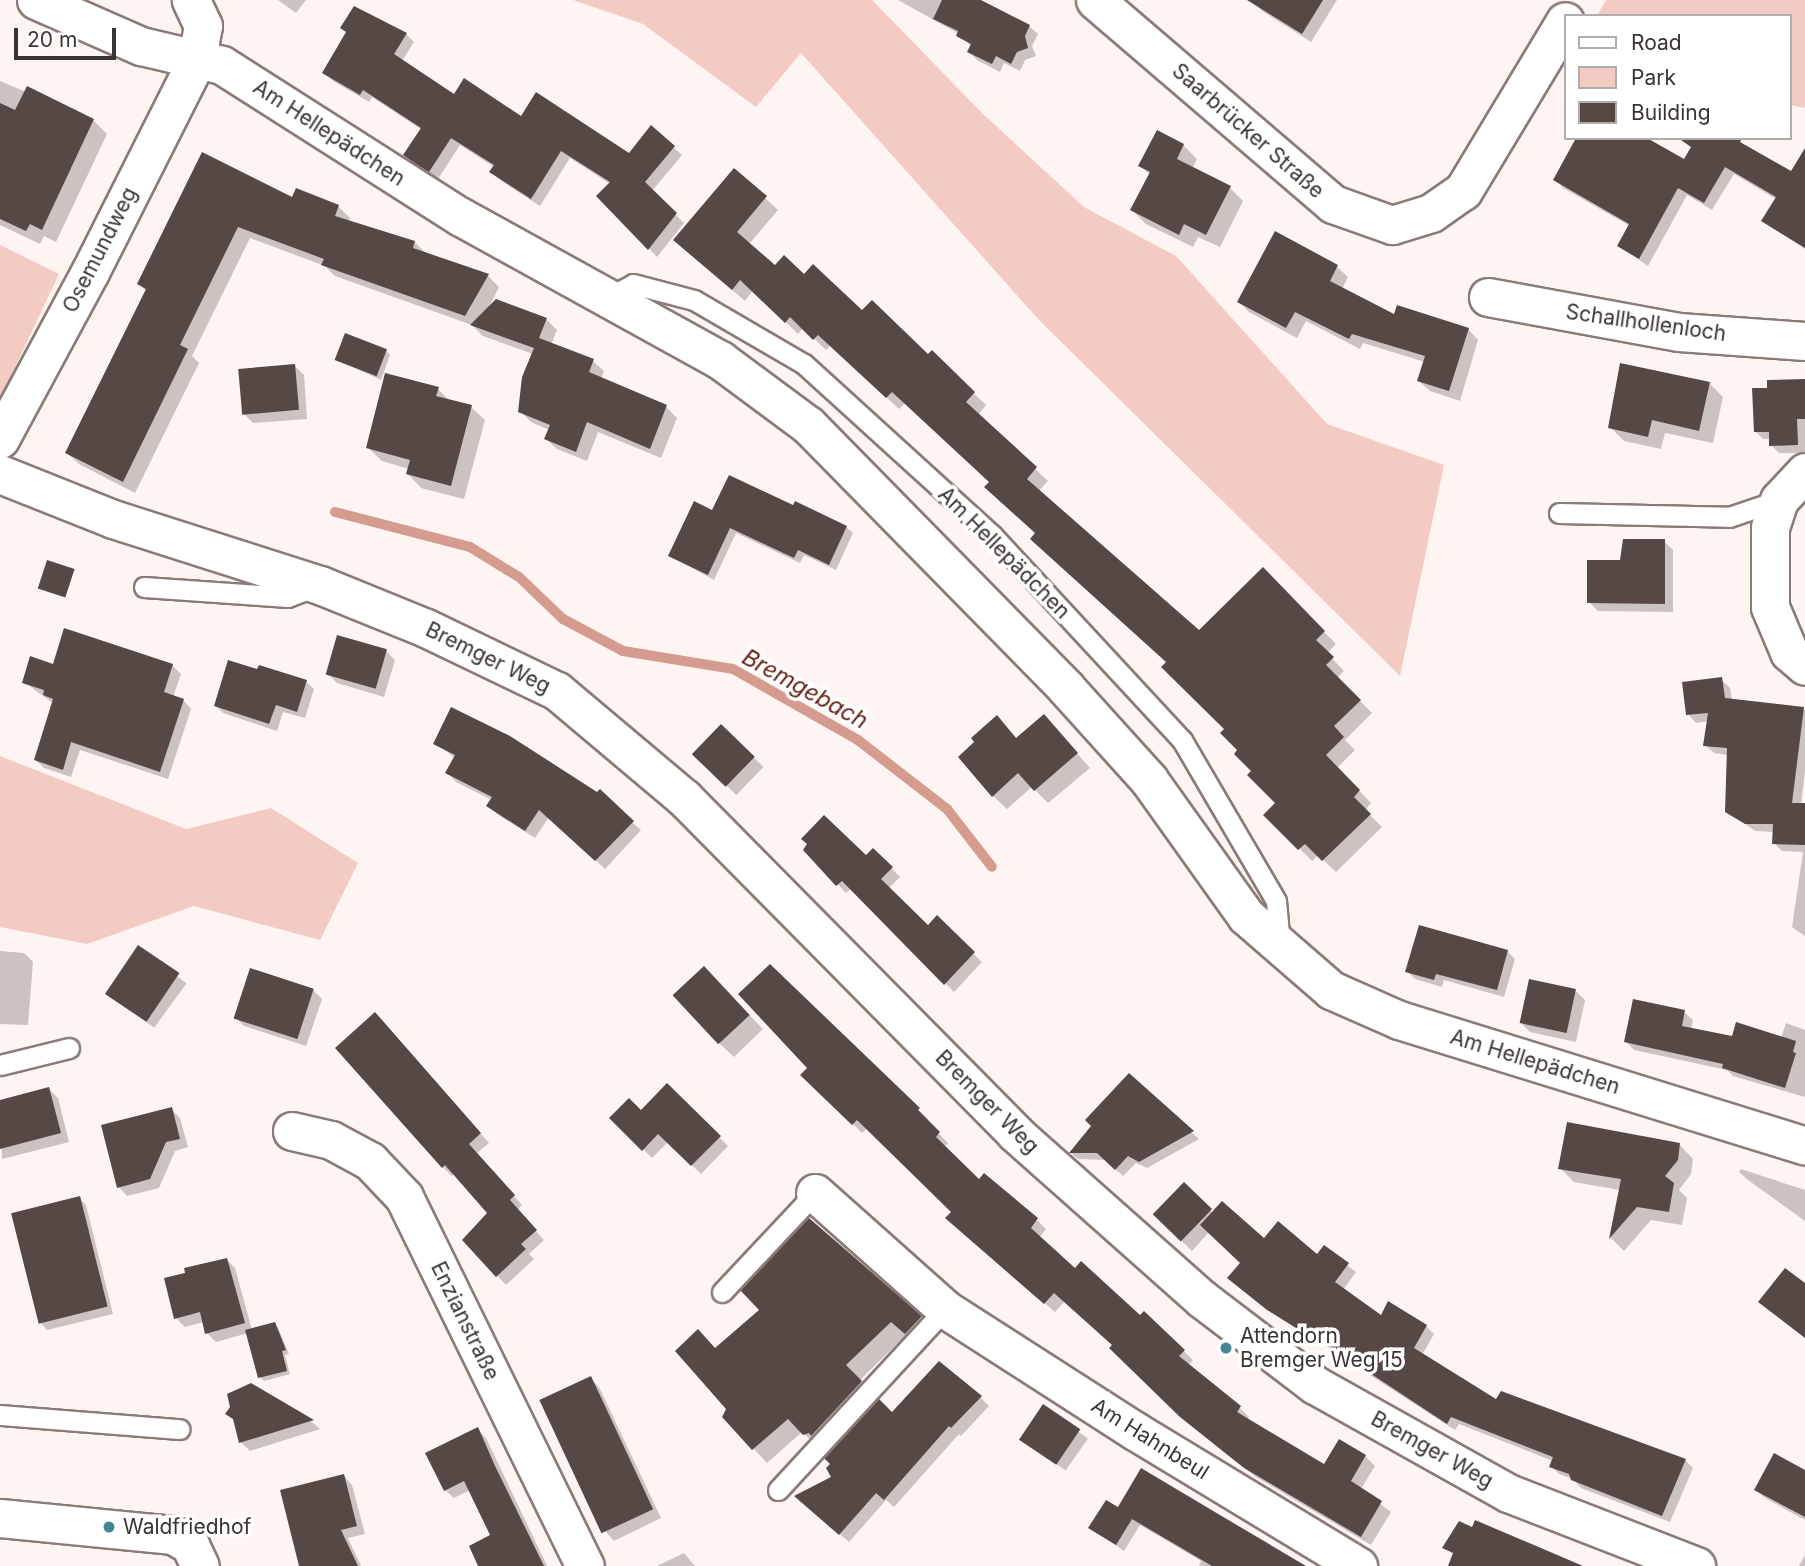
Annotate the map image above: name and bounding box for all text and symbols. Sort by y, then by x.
scale bar [18,14,119,58]
legend [1563,14,1791,140]
text: 20 m [27,27,77,52]
text: Road [1631,30,1682,55]
street label: Saarbrücker Straße [1167,58,1329,204]
text: Park [1631,65,1676,90]
street label: Am Hellepädchen [248,75,410,191]
text: Building [1631,100,1711,125]
street label: Osemundweg [58,183,142,317]
street label: Schallhollenloch [1564,299,1728,347]
street label: Am Hellepädchen [933,482,1075,624]
street label: Bremger Weg [422,617,554,699]
water label: Bremgebach [738,643,872,735]
street label: Am Hellepädchen [1447,1024,1623,1100]
street label: Bremger Weg [930,1045,1044,1159]
street label: Enzianstraße [425,1258,505,1384]
place label: Attendorn Bremger Weg 15 [1240,1323,1403,1373]
marker: Attendorn Bremger Weg 15 [1218,1340,1234,1356]
street label: Am Hahnbeul [1087,1393,1213,1485]
street label: Bremger Weg [1367,1406,1497,1494]
place label: Waldfriedhof [123,1514,251,1540]
marker: Waldfriedhof [101,1519,117,1535]

